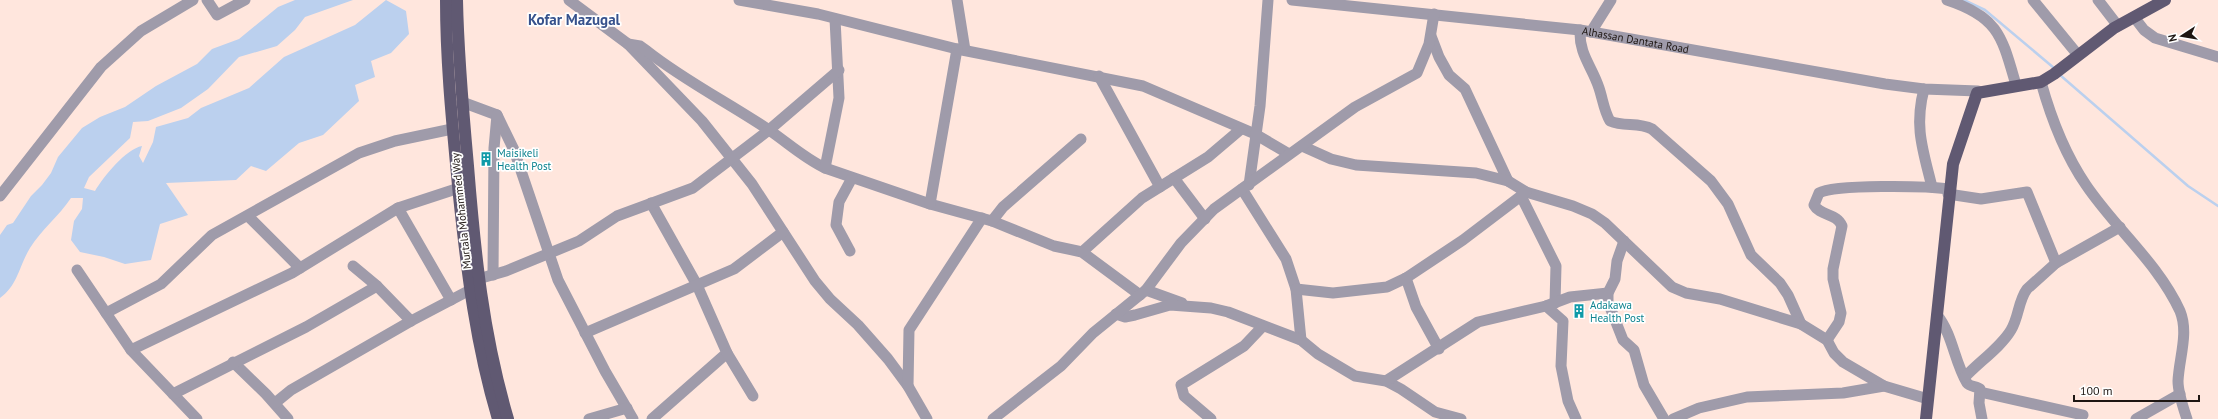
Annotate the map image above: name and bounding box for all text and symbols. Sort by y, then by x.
district label: Kofar Mazugal [528,10,621,29]
north arrow [2162,16,2202,56]
street label: Alhassan Dantata Road [1581,24,1690,56]
text: N [2165,33,2180,43]
place label: Maisikeli Health Post [497,146,552,173]
street label: Murtala Mohammed Way [448,151,474,270]
building icon: Maisikeli Health Post [478,151,494,167]
place label: Adakawa Health Post [1590,298,1645,325]
building icon: Adakawa Health Post [1571,303,1587,319]
scale bar [2074,377,2199,403]
text: 100 m [2080,383,2113,398]

